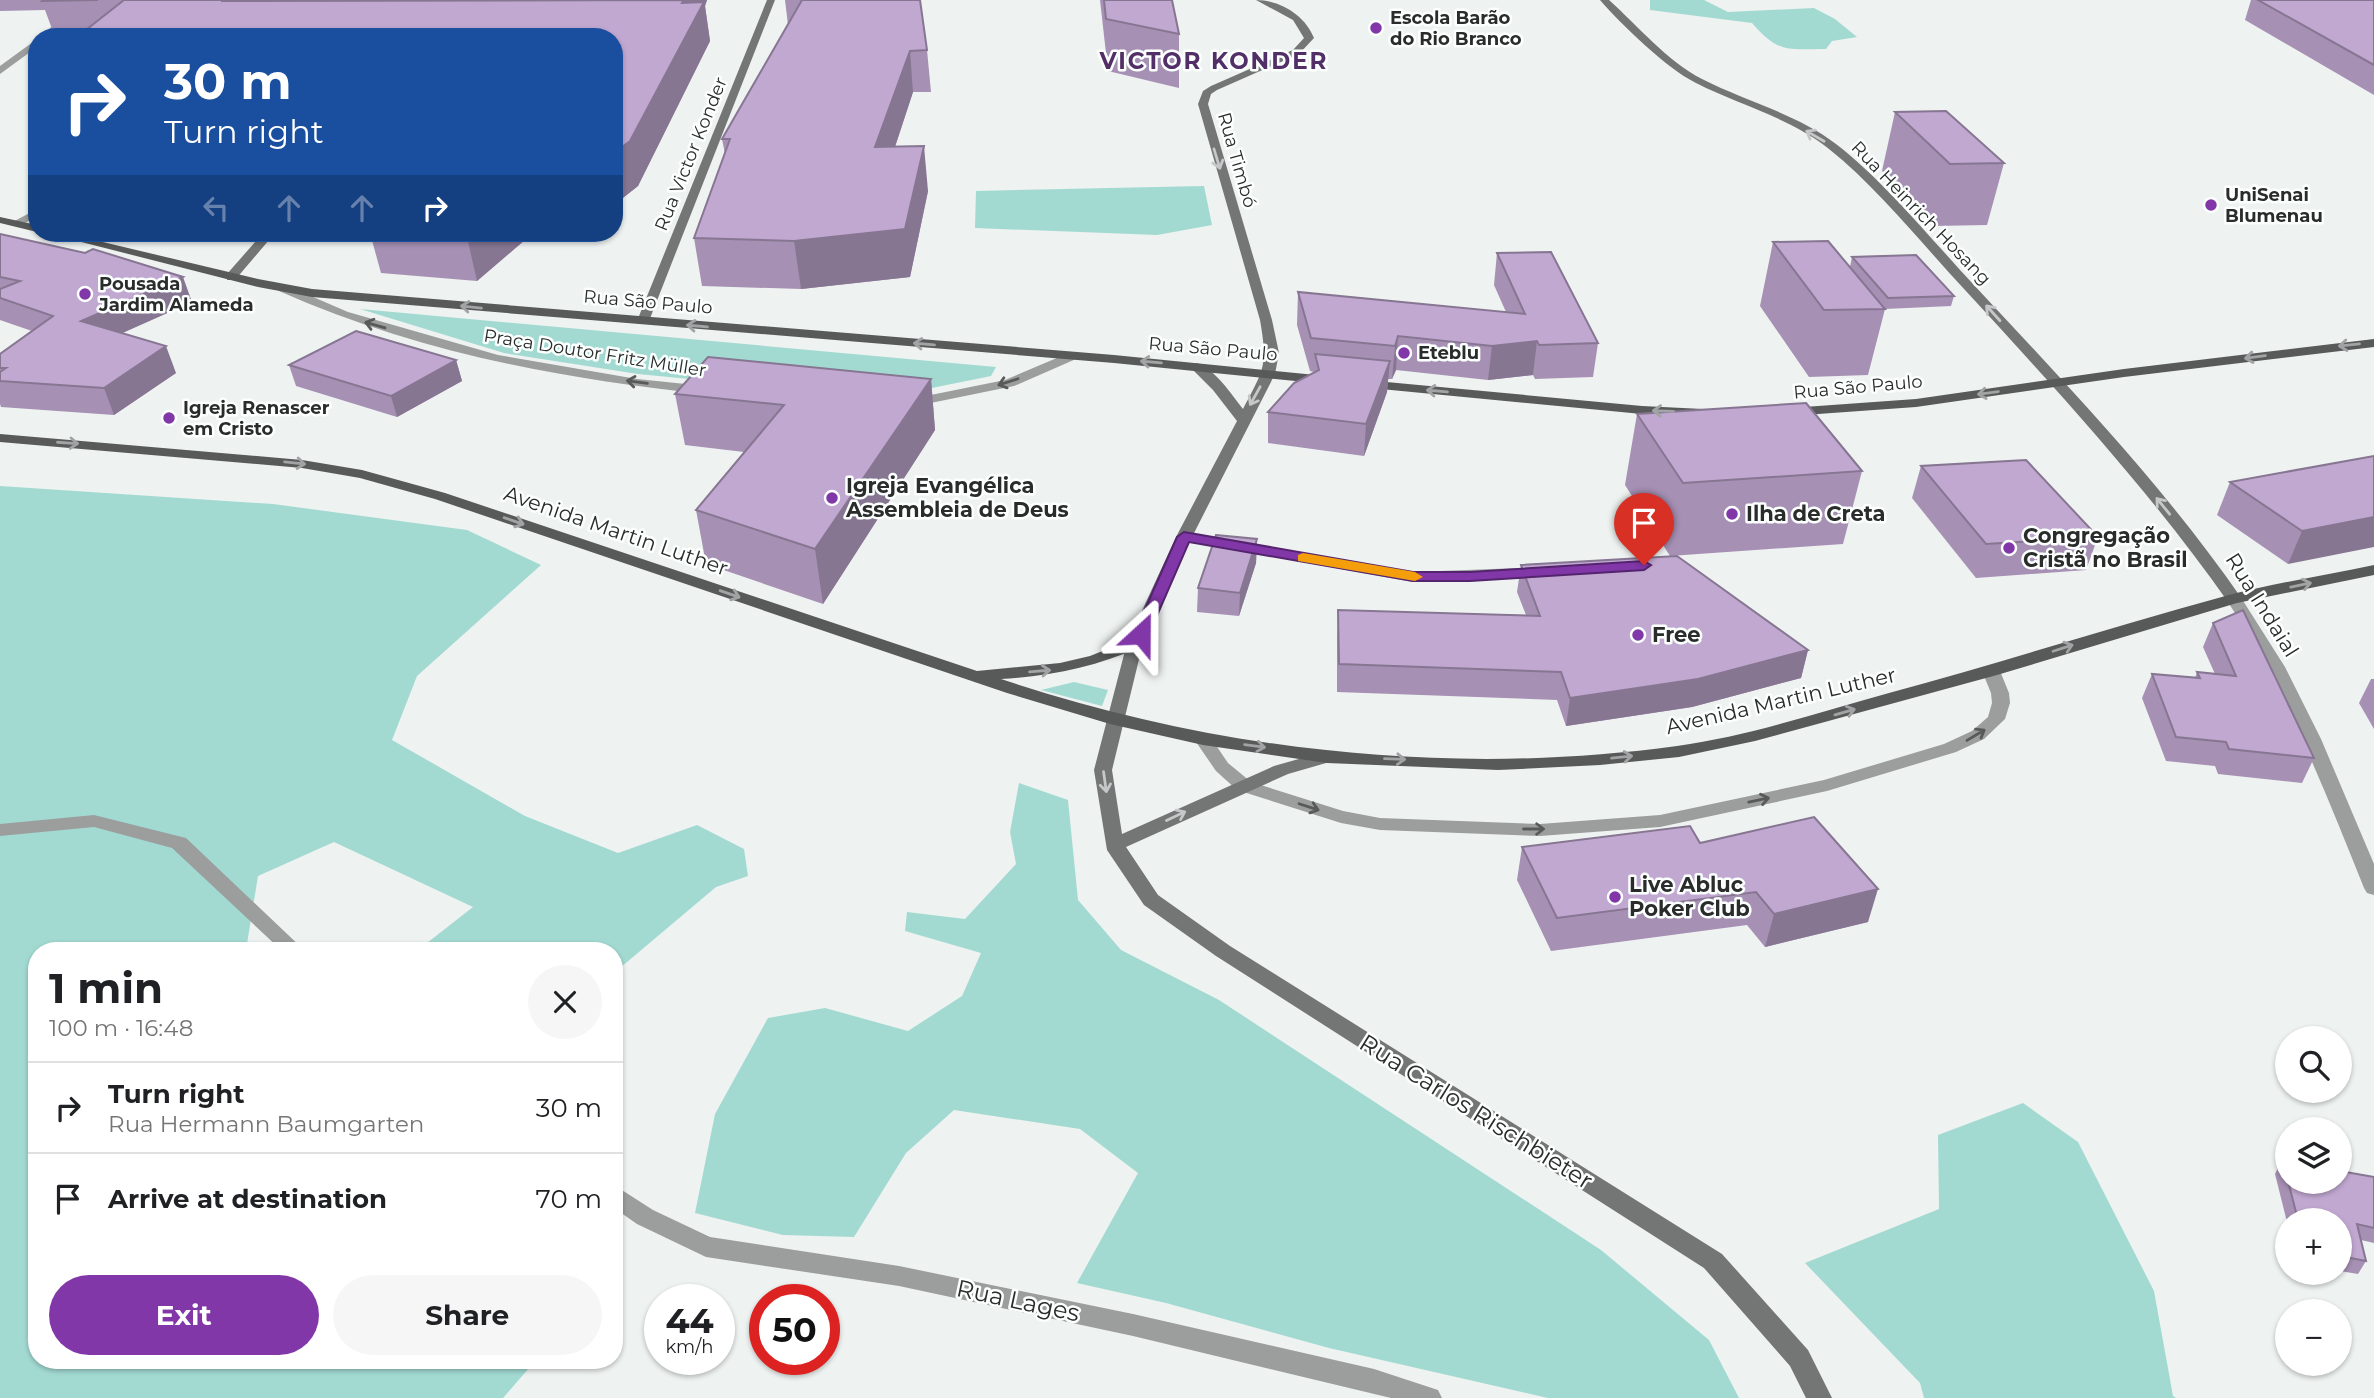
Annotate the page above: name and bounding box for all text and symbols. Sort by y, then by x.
place label: Escola Barão do Rio Branco [1390,7,1522,50]
marker: Escola Barão do Rio Branco [1368,20,1384,36]
district label: VICTOR KONDER [1099,47,1328,75]
text: 30 m [164,52,292,111]
icon: right [49,56,140,147]
street label: Rua Victor Konder [650,74,732,234]
street label: Rua Timbó [1213,110,1261,210]
text: Turn right [164,112,324,151]
one-way arrow [1806,129,1826,143]
street label: Rua Heinrich Hosang [1847,136,1995,290]
one-way arrow [1212,147,1225,169]
place label: UniSenai Blumenau [2225,184,2323,227]
icon: left [197,189,235,227]
icon: ahead [270,189,308,227]
icon: ahead [343,189,381,227]
icon: right [416,189,454,227]
marker: UniSenai Blumenau [2203,197,2219,213]
place label: Pousada Jardim Alameda [98,273,253,316]
street label: Rua São Paulo [582,285,714,319]
marker: Pousada Jardim Alameda [77,286,93,302]
one-way arrow [460,300,483,313]
one-way arrow [1985,305,2002,322]
one-way arrow [365,317,387,330]
one-way arrow [687,319,709,332]
street label: Praça Doutor Fritz Müller [482,325,708,381]
street label: Rua São Paulo [1147,332,1279,366]
one-way arrow [913,337,936,350]
one-way arrow [2338,339,2360,352]
place label: Eteblu [1418,342,1479,364]
marker: Eteblu [1396,345,1412,361]
one-way arrow [2245,350,2267,363]
one-way arrow [1140,356,1163,369]
street label: Rua São Paulo [1792,370,1924,404]
one-way arrow [626,376,649,389]
one-way arrow [997,376,1019,389]
one-way arrow [1426,384,1449,397]
one-way arrow [1248,386,1262,406]
one-way arrow [1977,387,2000,400]
place label: Igreja Renascer em Cristo [183,397,330,440]
one-way arrow [1652,404,1675,417]
marker: Igreja Renascer em Cristo [161,410,177,426]
one-way arrow [56,437,79,450]
one-way arrow [283,457,305,470]
place label: Igreja Evangélica Assembleia de Deus [845,473,1069,522]
street label: Avenida Martin Luther [501,480,732,581]
marker: Igreja Evangélica Assembleia de Deus [824,490,840,506]
pin [1614,493,1674,565]
one-way arrow [2155,498,2171,516]
place label: Ilha de Creta [1746,501,1885,526]
icon: arrive [1625,504,1663,542]
marker: Ilha de Creta [1724,506,1740,522]
one-way arrow [503,516,525,528]
place label: Congregação Cristã no Brasil [2023,523,2188,572]
marker: Congregação Cristã no Brasil [2001,540,2017,556]
street label: Rua Indaial [2221,548,2304,661]
one-way arrow [2289,577,2312,591]
one-way arrow [718,588,740,601]
position arrow [1104,597,1178,671]
place label: Free [1652,622,1701,647]
marker: Free [1630,627,1646,643]
one-way arrow [2052,641,2074,654]
street label: Avenida Martin Luther [1663,662,1898,739]
one-way arrow [1028,665,1051,678]
one-way arrow [1833,705,1855,718]
one-way arrow [1965,728,1985,742]
one-way arrow [1244,740,1266,753]
one-way arrow [1610,750,1633,763]
one-way arrow [1383,753,1406,766]
one-way arrow [1099,770,1112,793]
one-way arrow [1747,792,1770,806]
one-way arrow [1297,802,1319,814]
one-way arrow [1165,809,1186,822]
one-way arrow [1522,822,1545,836]
place label: Live Abluc Poker Club [1629,872,1750,921]
marker: Live Abluc Poker Club [1607,889,1623,905]
text: 1 min [49,962,163,1014]
button: close [528,965,602,1039]
text: 100 m · 16:48 [49,1014,193,1042]
map controls [2275,1026,2352,1376]
button: search [2275,1026,2352,1103]
street label: Rua Carlos Rischbieter [1354,1028,1598,1195]
text: Turn right [108,1078,244,1110]
icon: right [49,1089,87,1127]
text: 30 m [536,1092,602,1124]
text: Rua Hermann Baumgarten [108,1110,424,1138]
button: layers [2275,1117,2352,1194]
icon: arrive [49,1180,87,1218]
text: Arrive at destination [108,1183,387,1215]
text: 70 m [536,1183,602,1215]
button: + [2275,1208,2352,1285]
street label: Rua Lages [954,1273,1082,1328]
button: Exit [49,1275,319,1355]
button: Share [333,1275,602,1355]
speed limit sign: 50 [749,1284,840,1375]
text: 44 [665,1299,714,1342]
button: − [2275,1299,2352,1376]
text: km/h [665,1336,714,1358]

